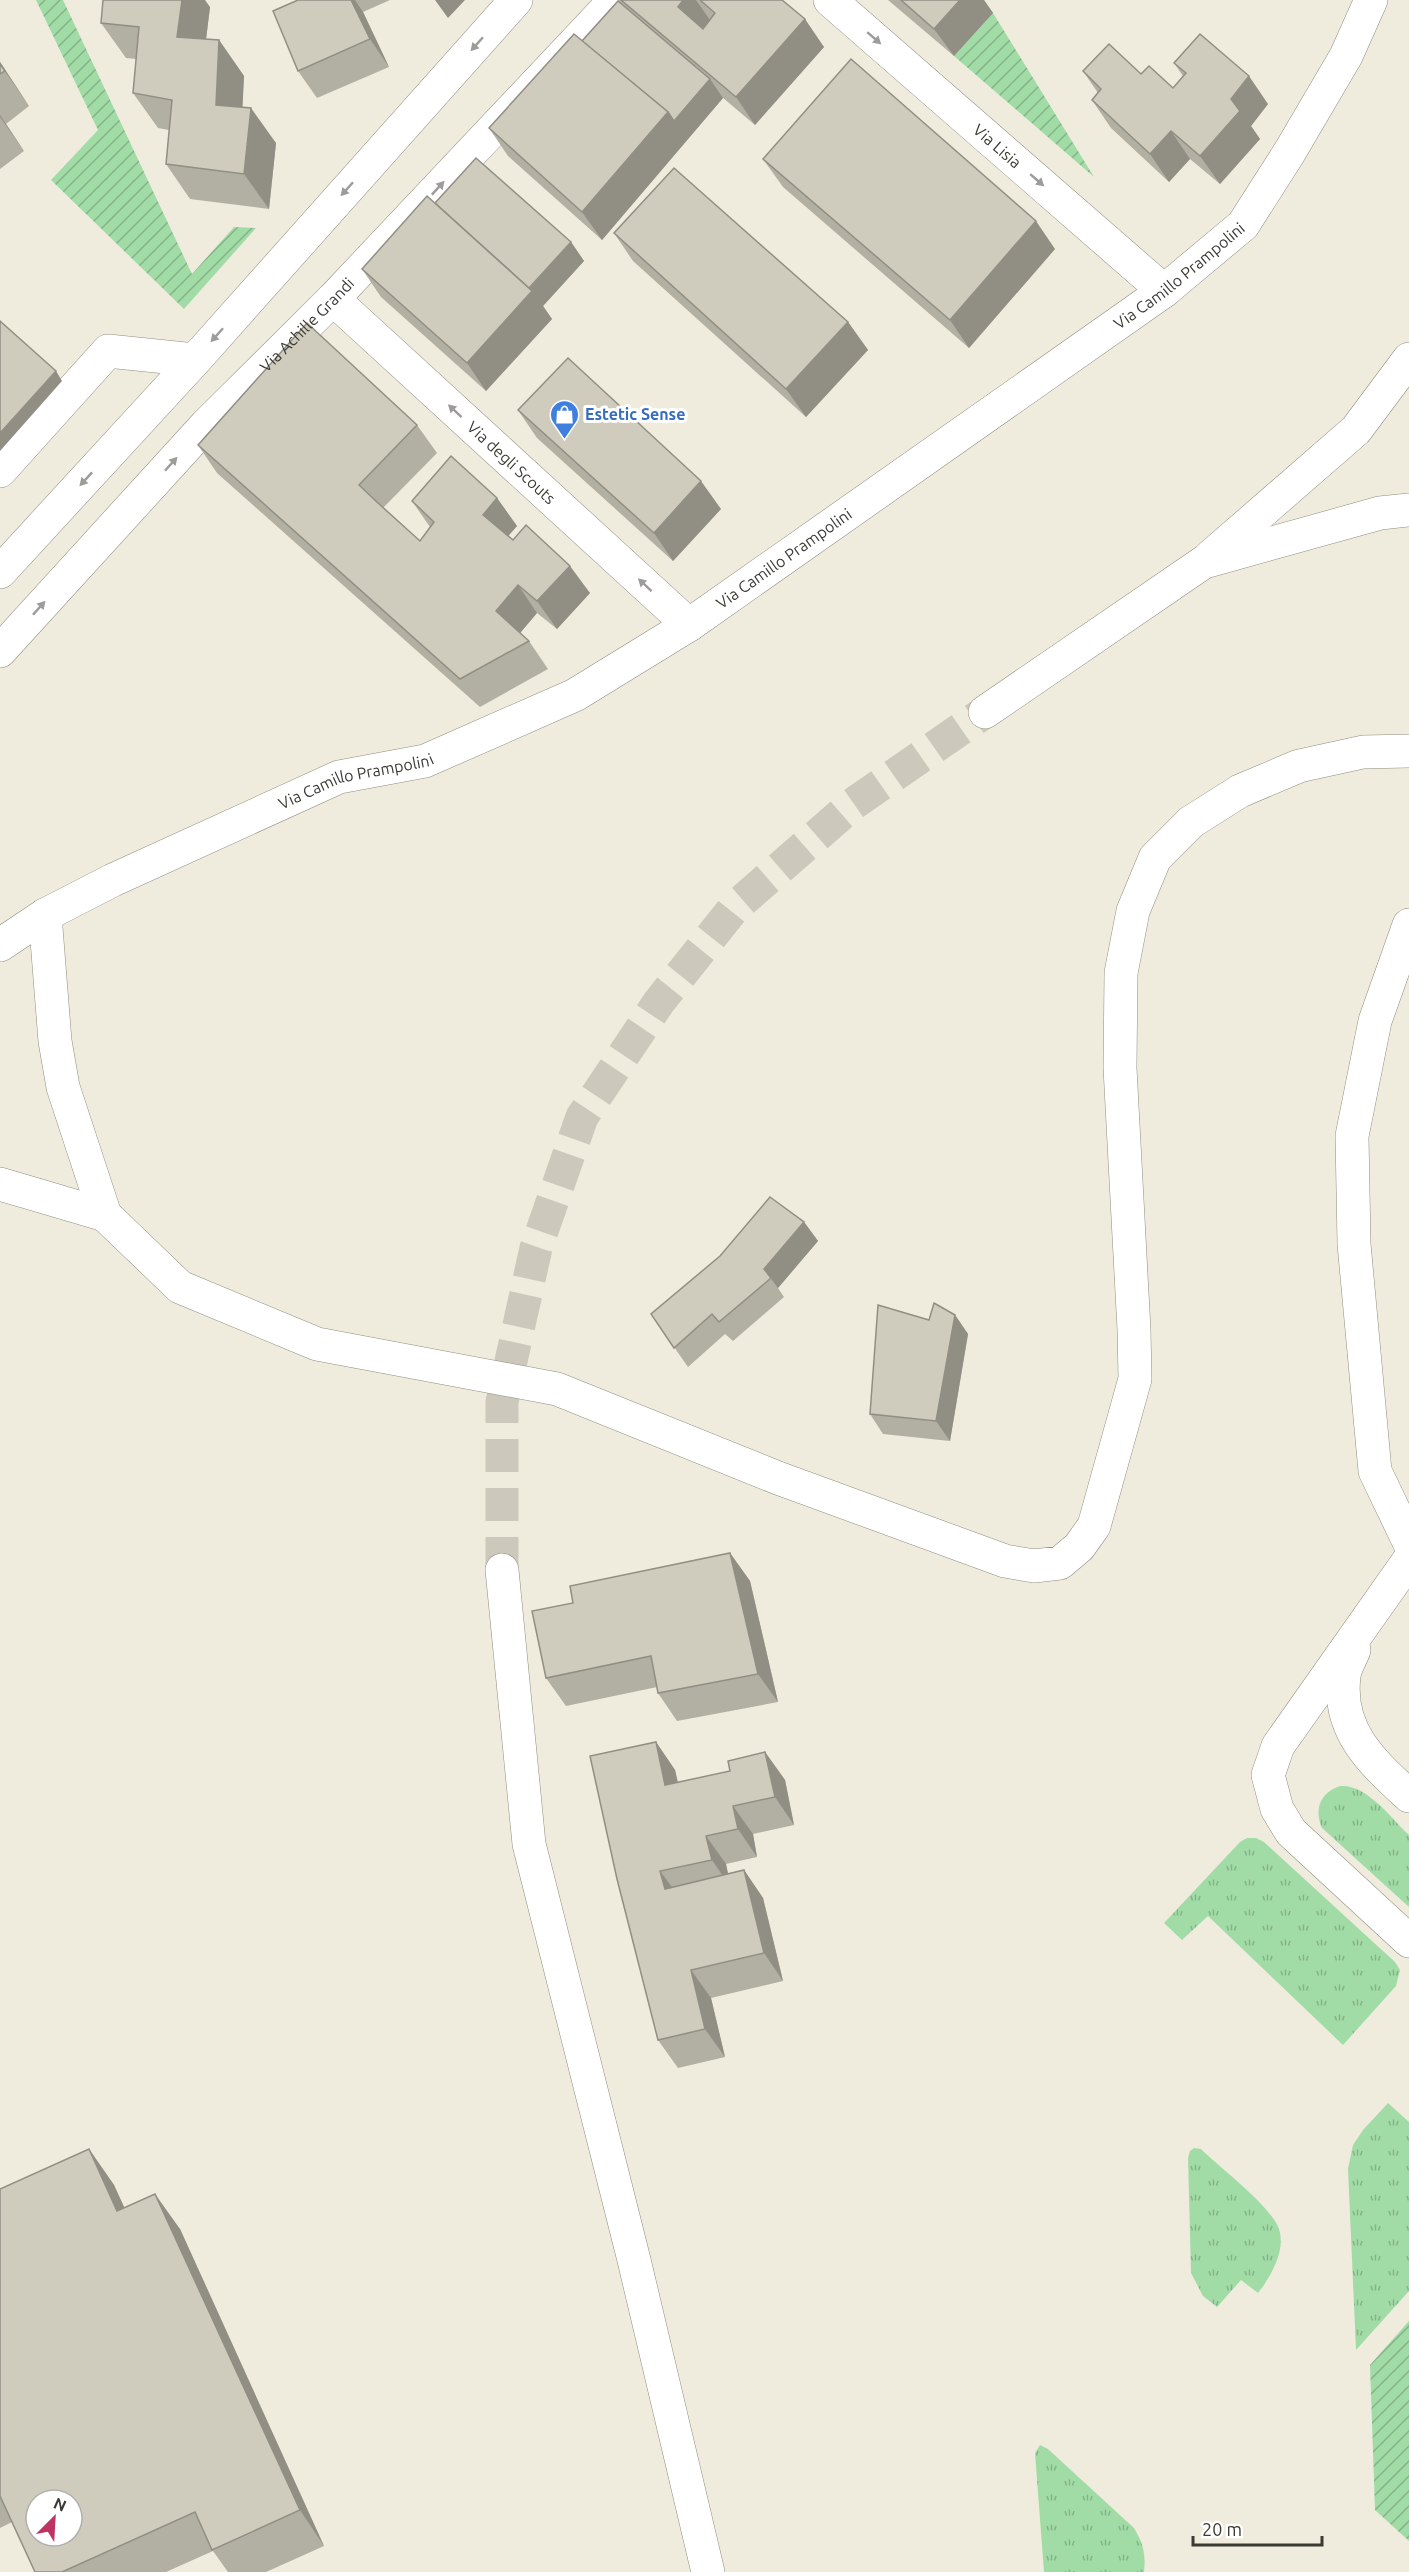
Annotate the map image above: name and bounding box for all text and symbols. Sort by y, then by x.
one-way arrow [866,31,881,44]
one-way arrow [470,36,484,51]
street label: Via Lisia [970,120,1025,172]
one-way arrow [1029,173,1044,186]
one-way arrow [341,181,354,196]
one-way arrow [430,181,444,195]
street label: Via Camillo Prampolini [1110,219,1248,333]
street label: Via Achille Grandi [256,274,357,375]
one-way arrow [211,327,224,342]
shop icon: Estetic Sense [548,398,580,440]
one-way arrow [448,404,463,418]
place label: Estetic Sense [585,405,685,423]
street label: Via degli Scouts [464,418,559,507]
one-way arrow [164,457,177,472]
one-way arrow [79,471,93,486]
street label: Via Camillo Prampolini [713,505,855,612]
one-way arrow [639,579,653,593]
one-way arrow [32,601,45,616]
street label: Via Camillo Prampolini [276,749,436,812]
north arrow [24,2488,84,2548]
text: N [51,2494,69,2515]
scale bar [1193,2509,1322,2547]
text: 20 m [1202,2519,1242,2539]

